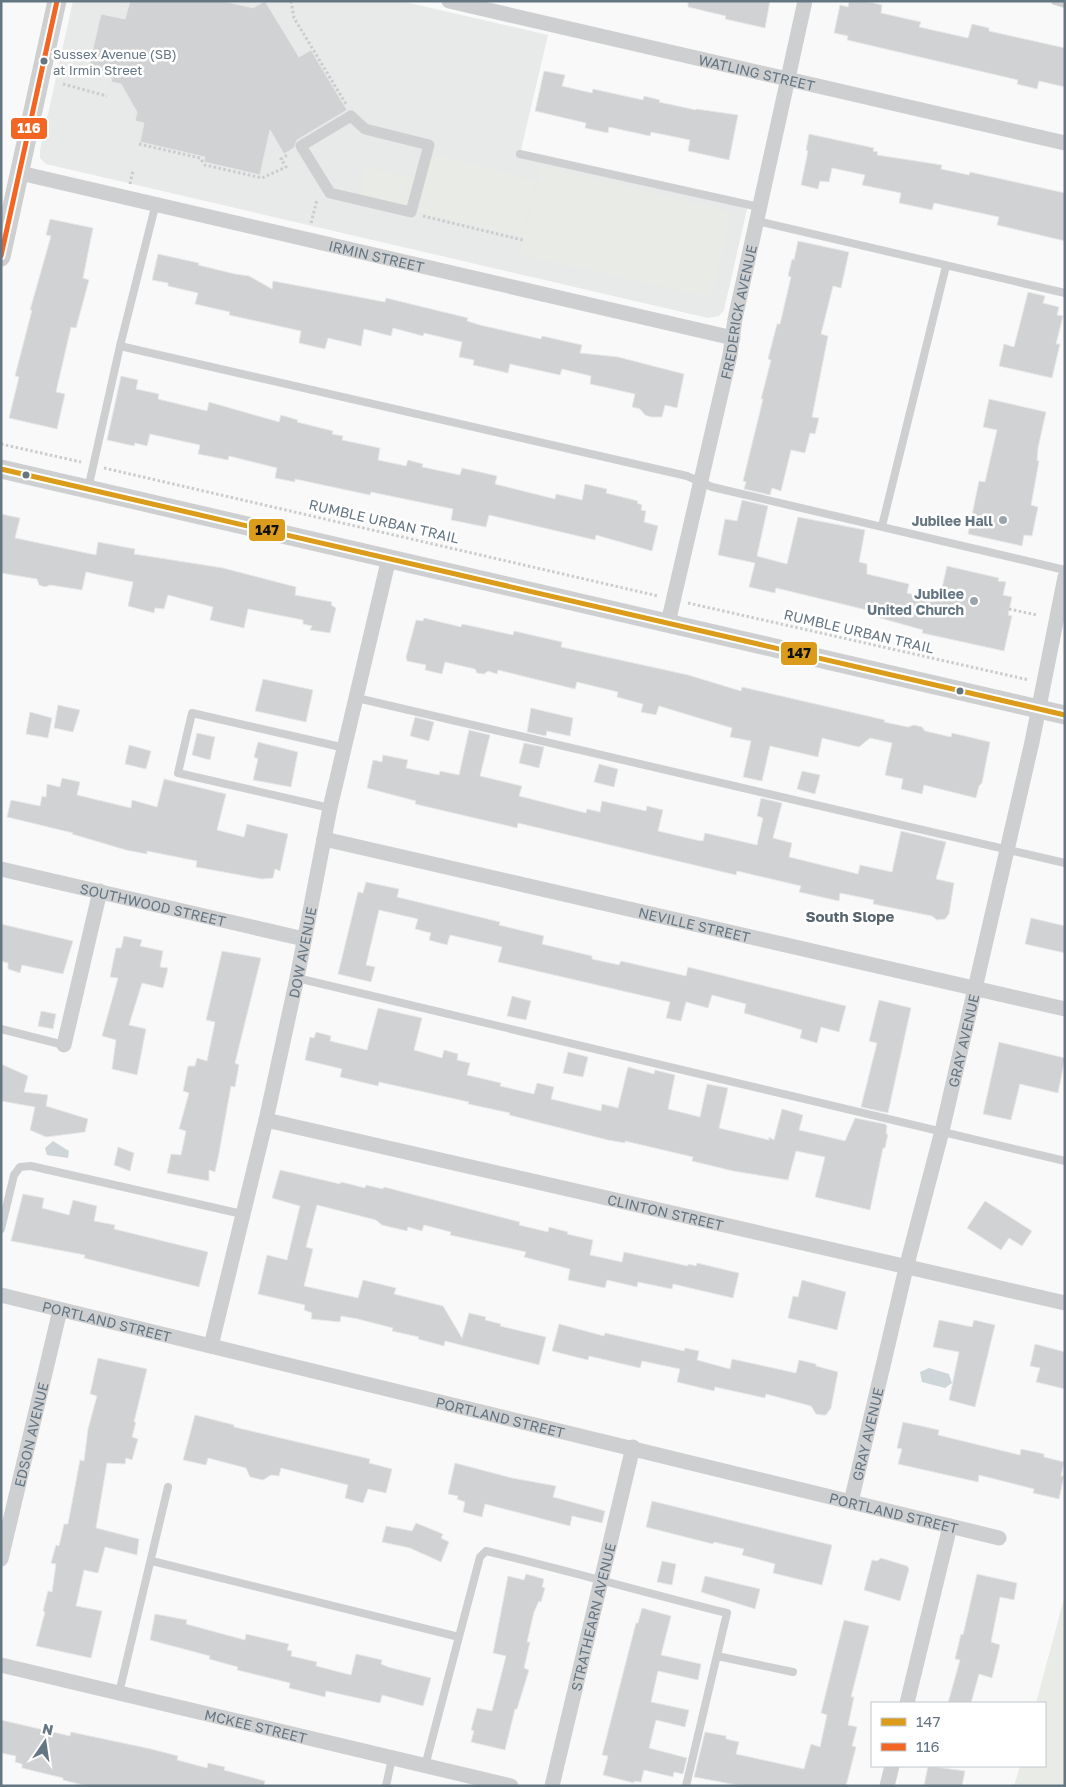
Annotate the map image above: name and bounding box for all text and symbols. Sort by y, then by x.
place label: Sussex Avenue (SB) at Irmin Street [53,46,177,78]
street label: WATLING STREET [697,50,817,94]
marker: Sussex Avenue (SB) at Irmin Street [39,56,49,66]
line badge: 116 [10,117,48,140]
text: 116 [17,119,41,136]
street label: IRMIN STREET [327,236,426,275]
street label: FREDERICK AVENUE [716,243,760,381]
unlabelled marker [21,470,31,480]
street label: RUMBLE URBAN TRAIL [307,495,461,547]
place label: Jubilee Hall [911,512,993,529]
marker: Jubilee Hall [997,514,1009,526]
line badge: 147 [248,518,286,542]
text: 147 [255,521,279,538]
place label: Jubilee United Church [867,585,964,618]
marker: Jubilee United Church [968,595,980,607]
street label: RUMBLE URBAN TRAIL [782,605,936,657]
line badge: 147 [780,641,818,666]
text: 147 [787,644,811,661]
unlabelled marker [955,686,965,696]
street label: SOUTHWOOD STREET [78,879,228,929]
street label: NEVILLE STREET [637,903,752,945]
street label: DOW AVENUE [284,905,319,1000]
district label: South Slope [806,907,895,925]
street label: GRAY AVENUE [944,992,982,1089]
street label: CLINTON STREET [606,1190,726,1233]
street label: PORTLAND STREET [41,1297,174,1345]
street label: EDSON AVENUE [10,1380,51,1489]
street label: GRAY AVENUE [848,1386,886,1482]
street label: PORTLAND STREET [434,1393,567,1441]
street label: PORTLAND STREET [828,1488,961,1536]
street label: STRATHEARN AVENUE [567,1541,618,1693]
legend [871,1702,1046,1767]
street label: MCKEE STREET [203,1705,309,1746]
text: 147 [916,1712,940,1730]
north arrow [20,1717,70,1767]
text: N [41,1719,55,1738]
text: 116 [916,1737,940,1755]

